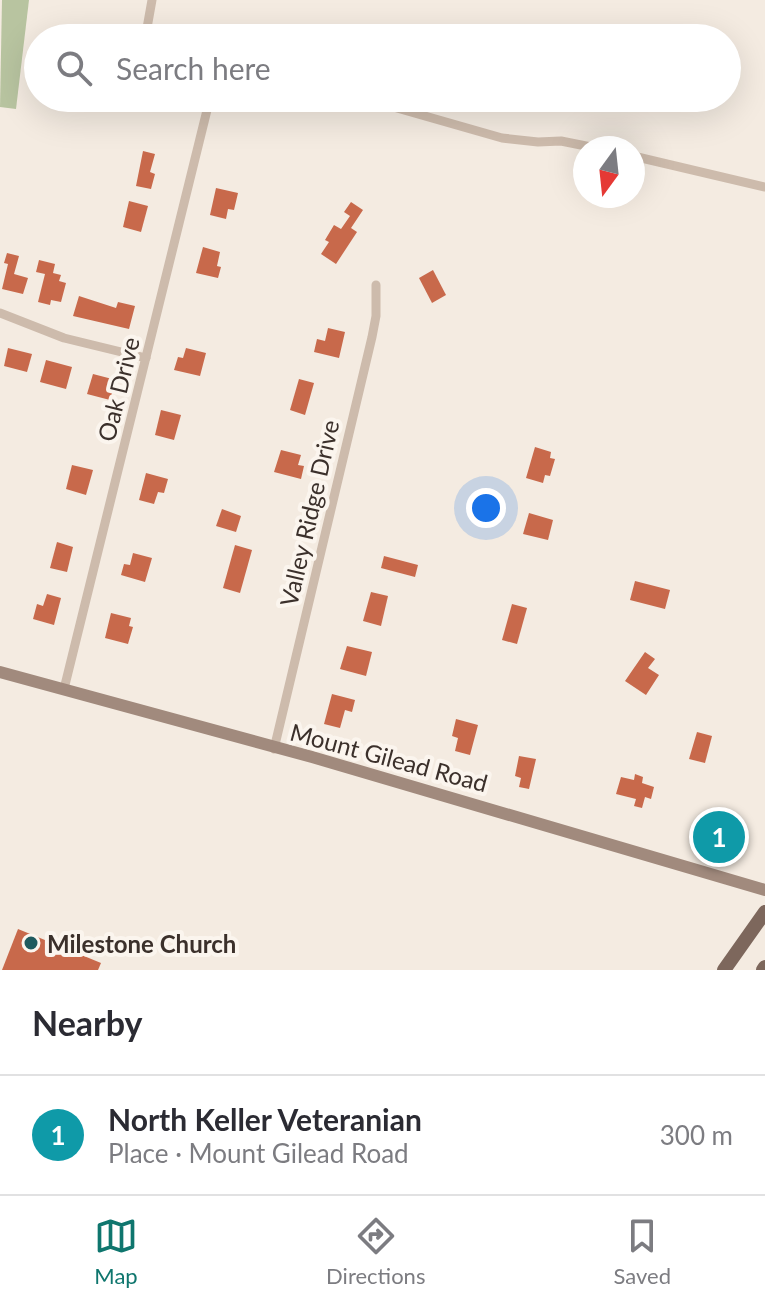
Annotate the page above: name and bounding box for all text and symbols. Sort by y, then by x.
search box [24,24,741,112]
icon: search [52,46,96,90]
text: Search here [116,50,271,86]
north arrow [573,136,645,208]
street label: Oak Drive [91,334,145,444]
street label: Valley Ridge Drive [273,417,345,609]
your location [466,488,506,528]
street label: Mount Gilead Road [287,717,491,797]
pin: 1 [693,807,745,867]
place label: Milestone Church [47,929,236,958]
marker: Milestone Church [22,934,40,952]
text: Nearby [32,1002,143,1043]
text: North Keller Veteranian [108,1101,422,1137]
text: 1 [50,1119,66,1151]
text: 300 m [660,1119,733,1151]
text: Place · Mount Gilead Road [108,1137,409,1169]
tab: Map [94,1214,138,1289]
tab: Directions [326,1214,425,1289]
tab: Saved [613,1214,671,1289]

